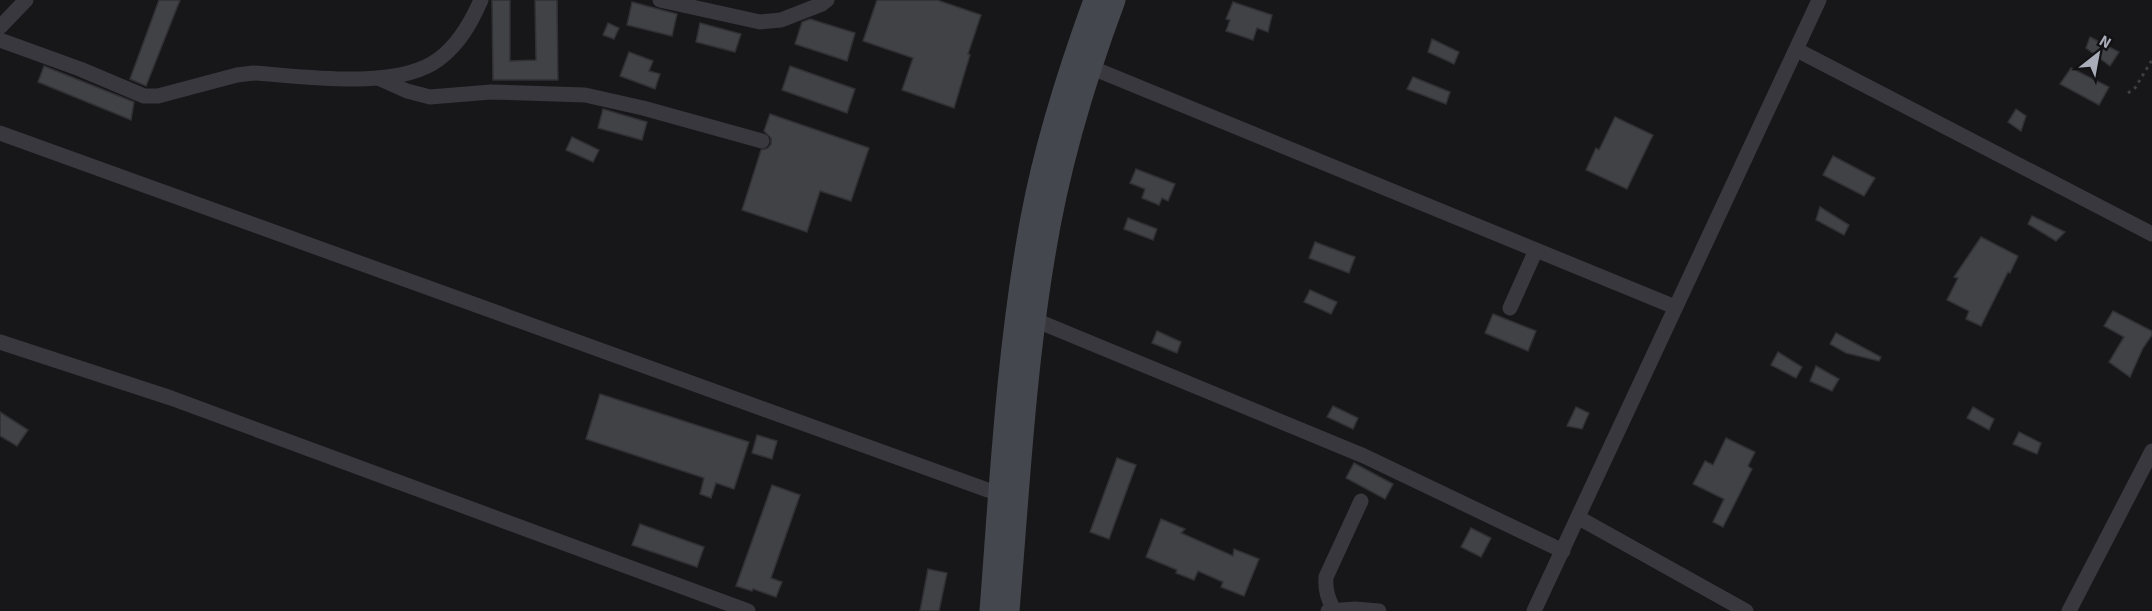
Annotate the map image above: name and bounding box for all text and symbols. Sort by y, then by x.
north arrow [2068,24,2128,84]
text: N [2095,30,2115,54]

